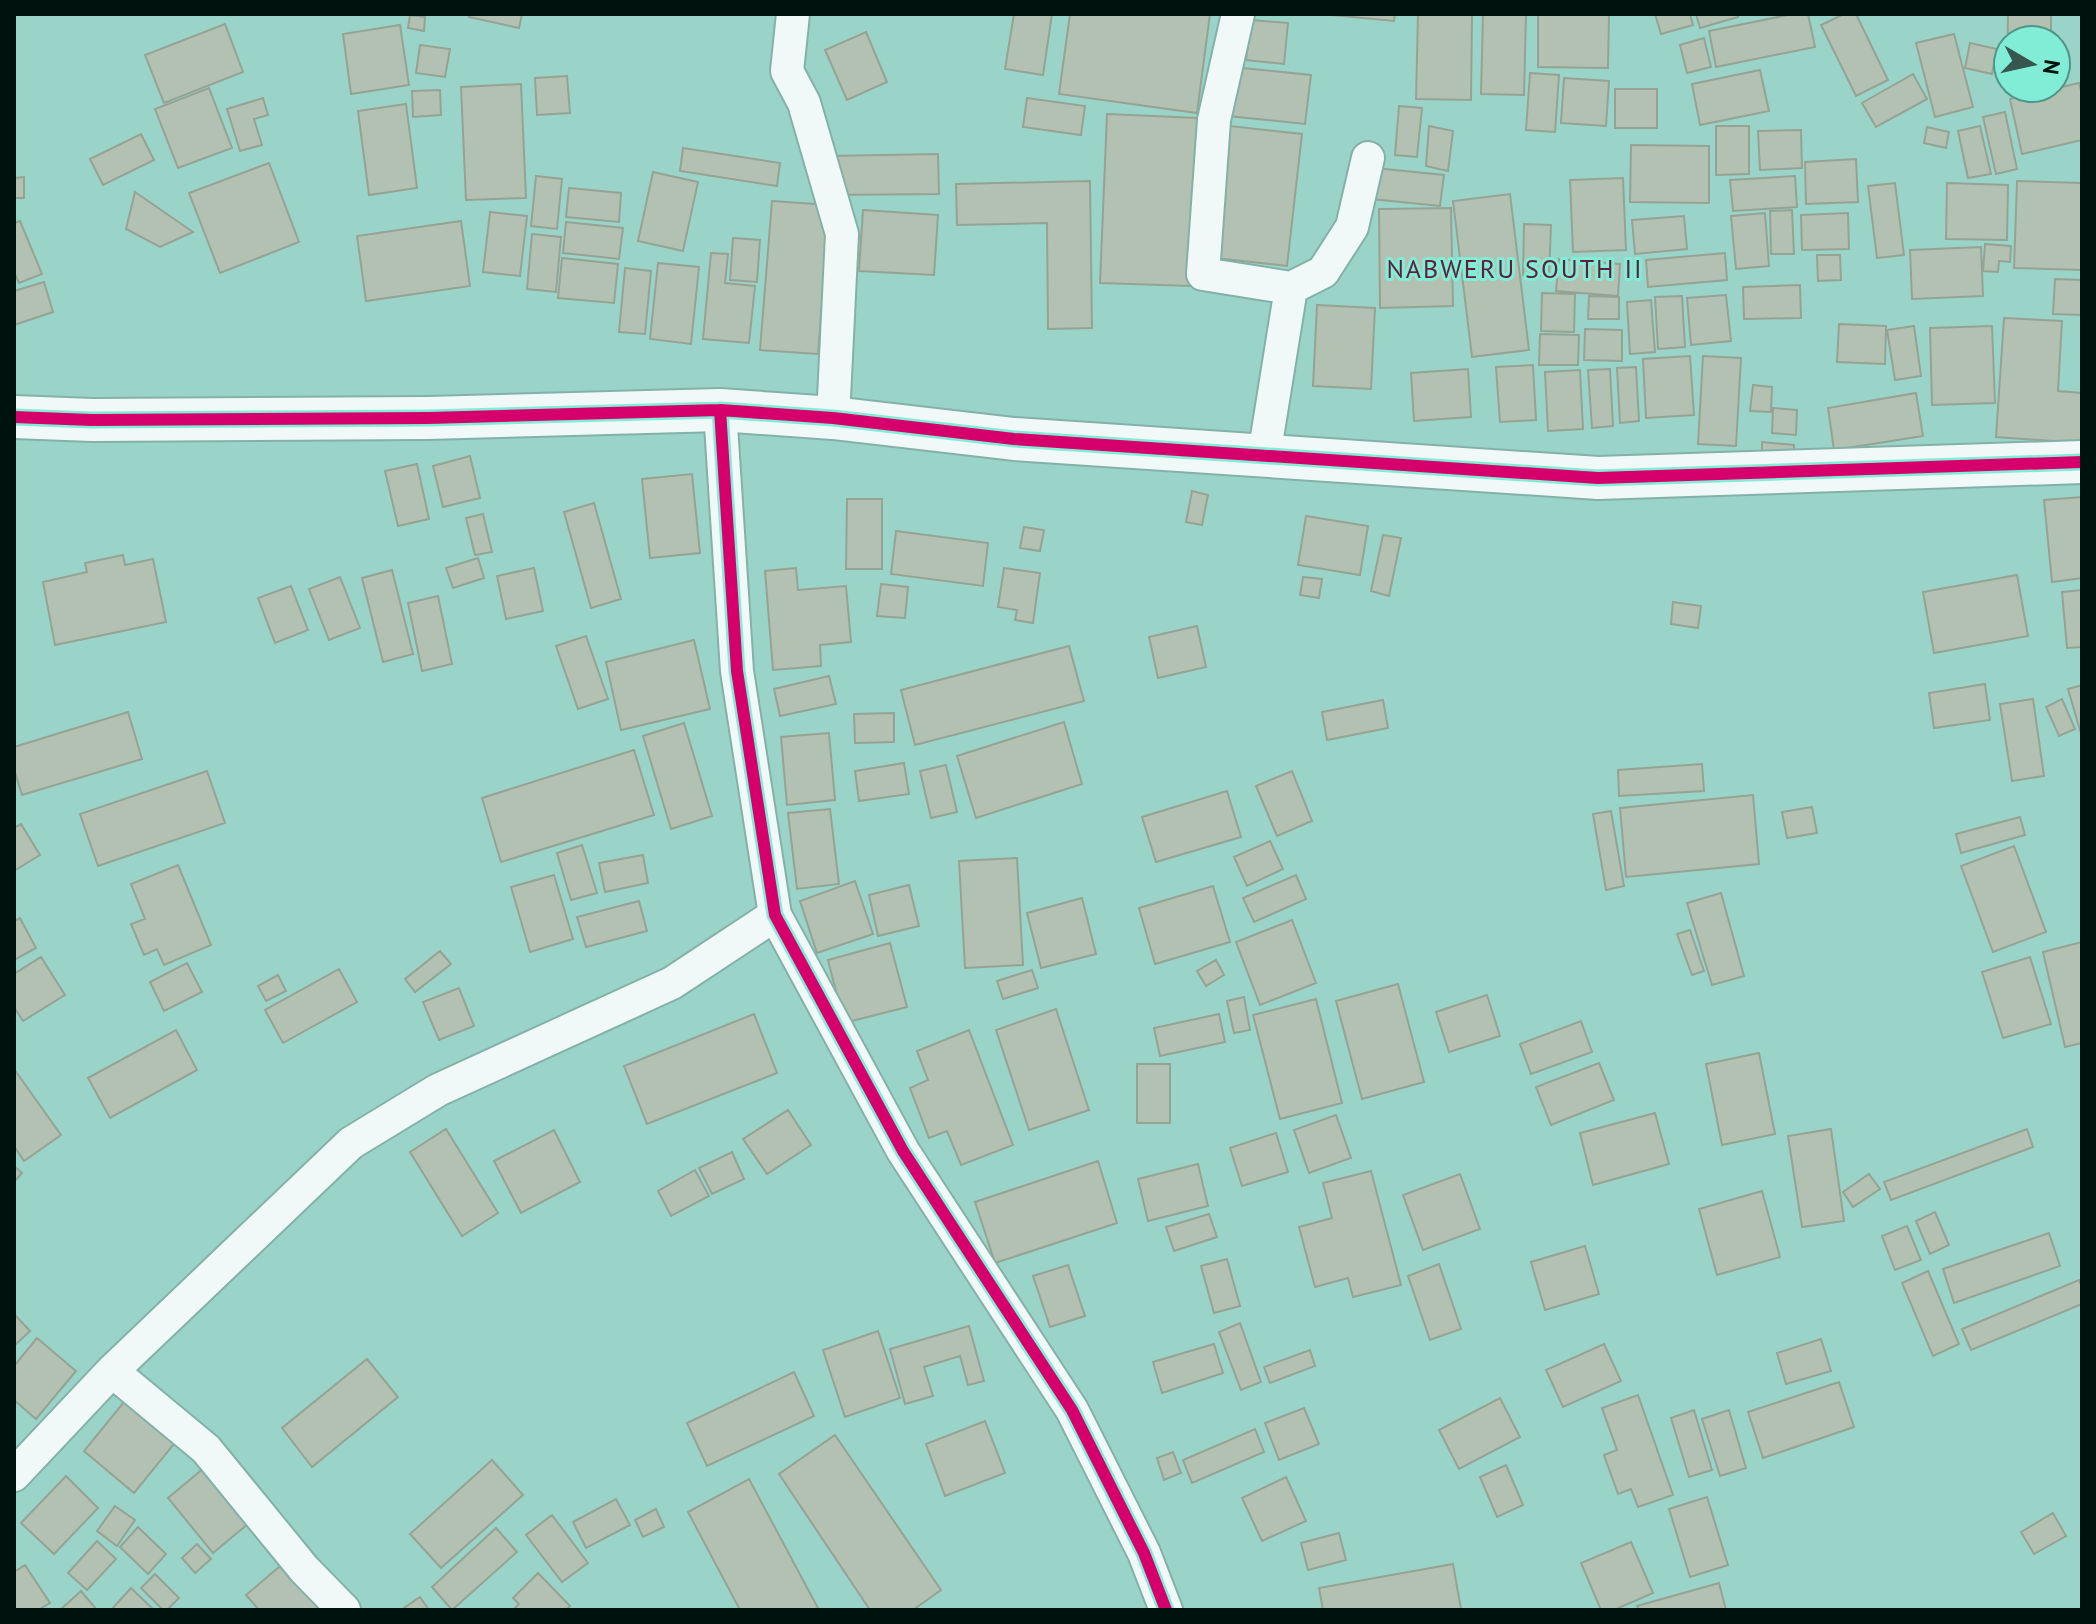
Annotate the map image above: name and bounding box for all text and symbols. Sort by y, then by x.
north arrow [1992,24,2072,104]
text: N [2037,58,2067,76]
district label: NABWERU SOUTH II [1386,252,1644,285]

